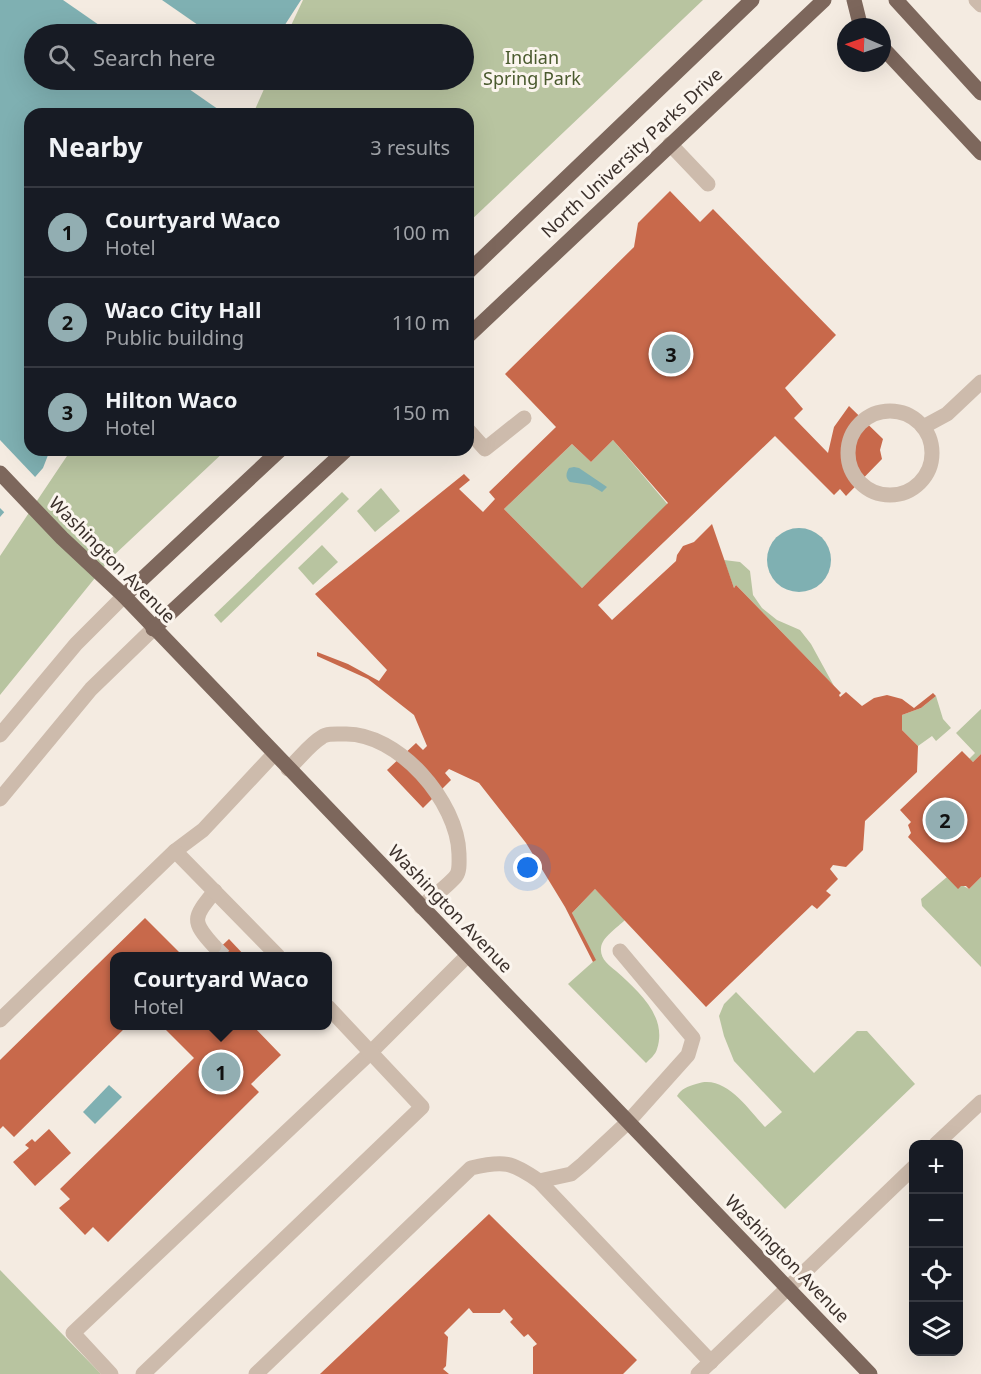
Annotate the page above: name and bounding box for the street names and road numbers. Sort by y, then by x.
street label: North University Parks Drive [536,62,727,243]
street label: Washington Avenue [44,491,181,628]
street label: Washington Avenue [383,839,518,978]
street label: Washington Avenue [720,1189,855,1328]

